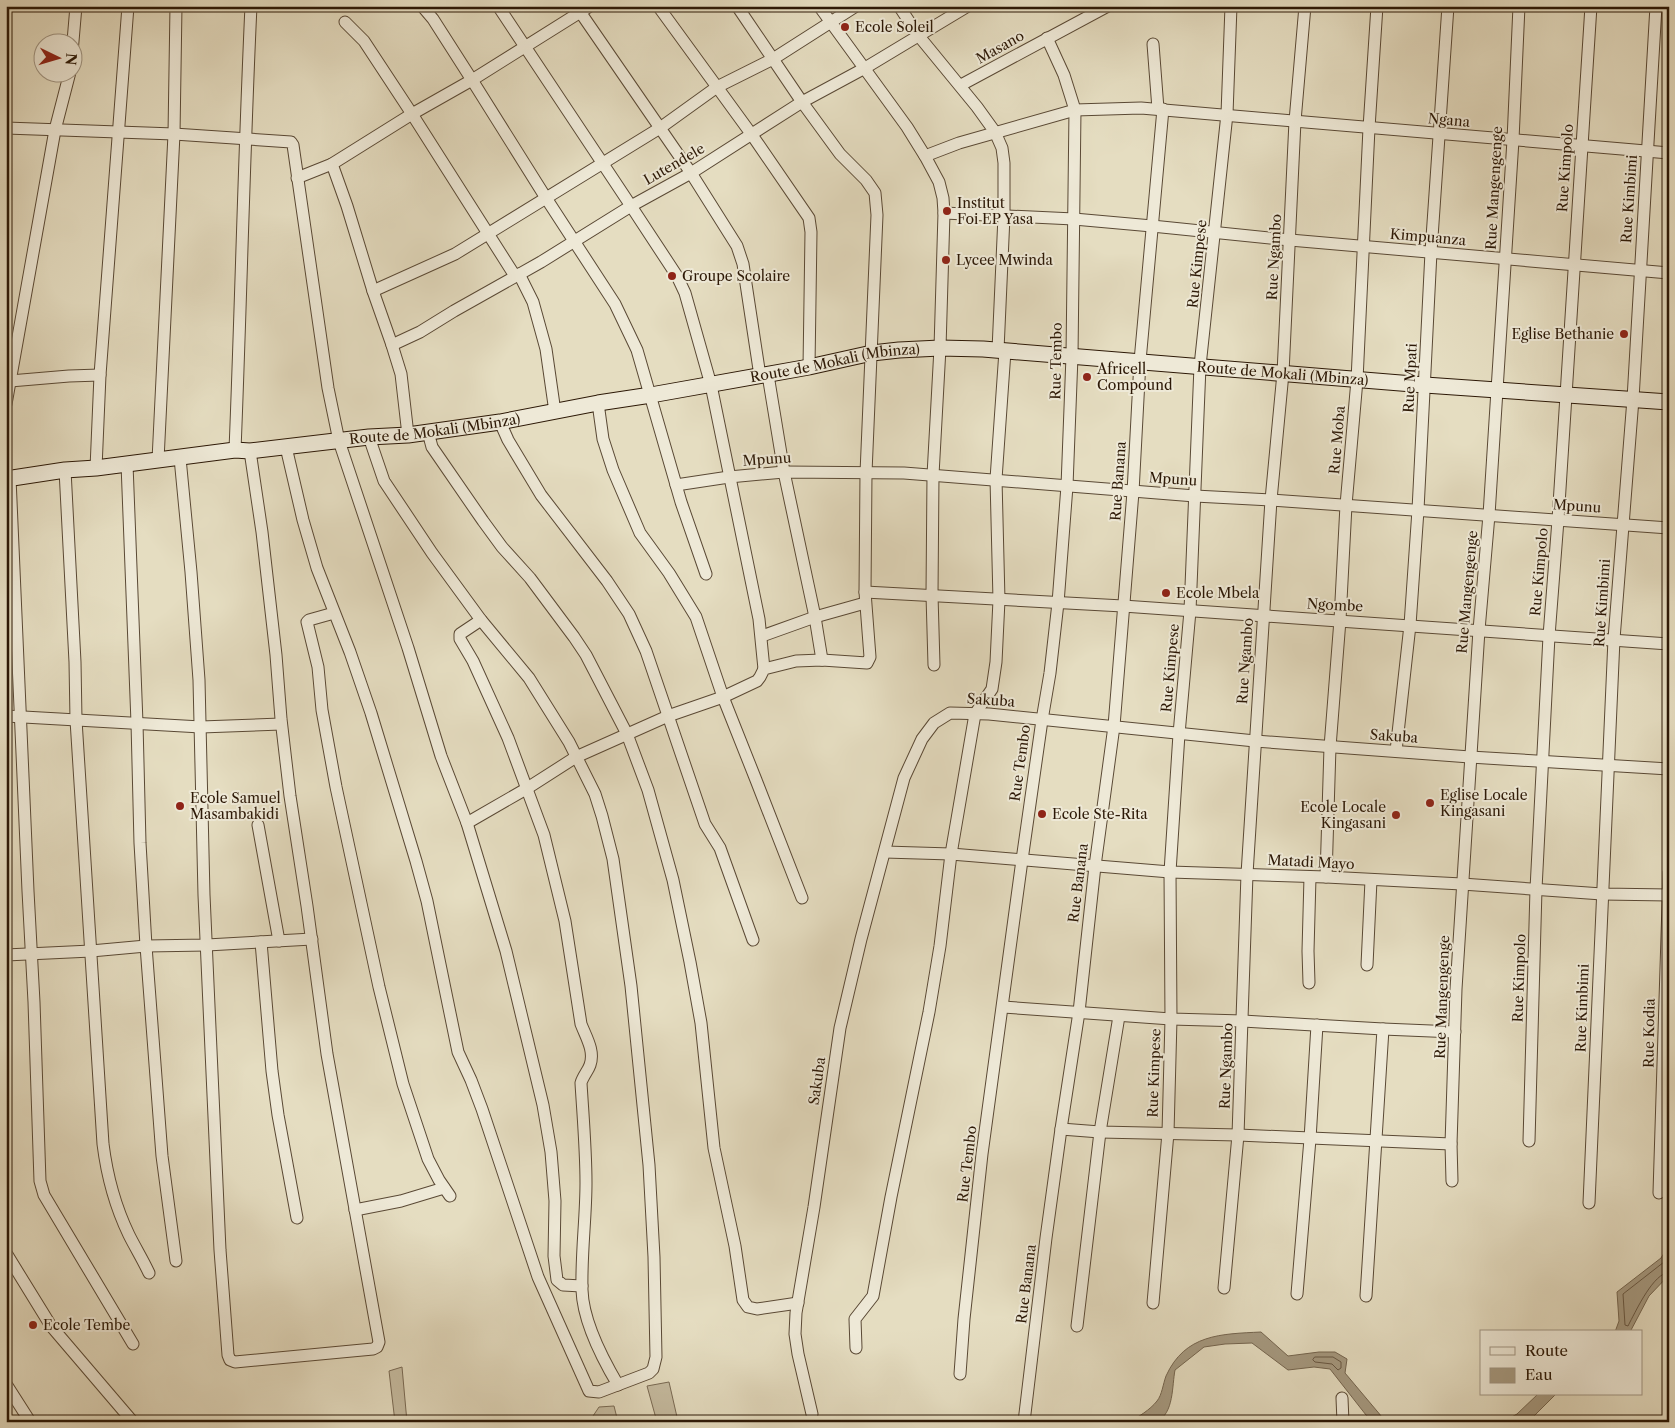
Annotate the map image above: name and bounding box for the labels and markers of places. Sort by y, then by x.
place label: Ecole Soleil [855,18,934,36]
marker: Ecole Soleil [839,21,851,33]
place label: Institut Foi EP Yasa [957,194,1034,228]
marker: Institut Foi EP Yasa [941,205,953,217]
place label: Lycee Mwinda [956,251,1054,269]
marker: Lycee Mwinda [940,254,952,266]
place label: Groupe Scolaire [682,267,790,285]
marker: Groupe Scolaire [666,270,678,282]
place label: Eglise Bethanie [1511,325,1614,343]
marker: Eglise Bethanie [1618,328,1630,340]
place label: Africell Compound [1096,360,1173,394]
marker: Africell Compound [1081,371,1093,383]
place label: Ecole Mbela [1176,584,1260,602]
marker: Ecole Mbela [1160,587,1172,599]
place label: Eglise Locale Kingasani [1440,786,1528,820]
place label: Ecole Samuel Masambakidi [190,789,281,823]
marker: Eglise Locale Kingasani [1424,797,1436,809]
place label: Ecole Locale Kingasani [1300,798,1386,832]
marker: Ecole Samuel Masambakidi [174,800,186,812]
place label: Ecole Ste-Rita [1052,805,1148,823]
marker: Ecole Ste-Rita [1036,808,1048,820]
marker: Ecole Locale Kingasani [1390,809,1402,821]
place label: Ecole Tembe [43,1316,130,1334]
marker: Ecole Tembe [27,1319,39,1331]

